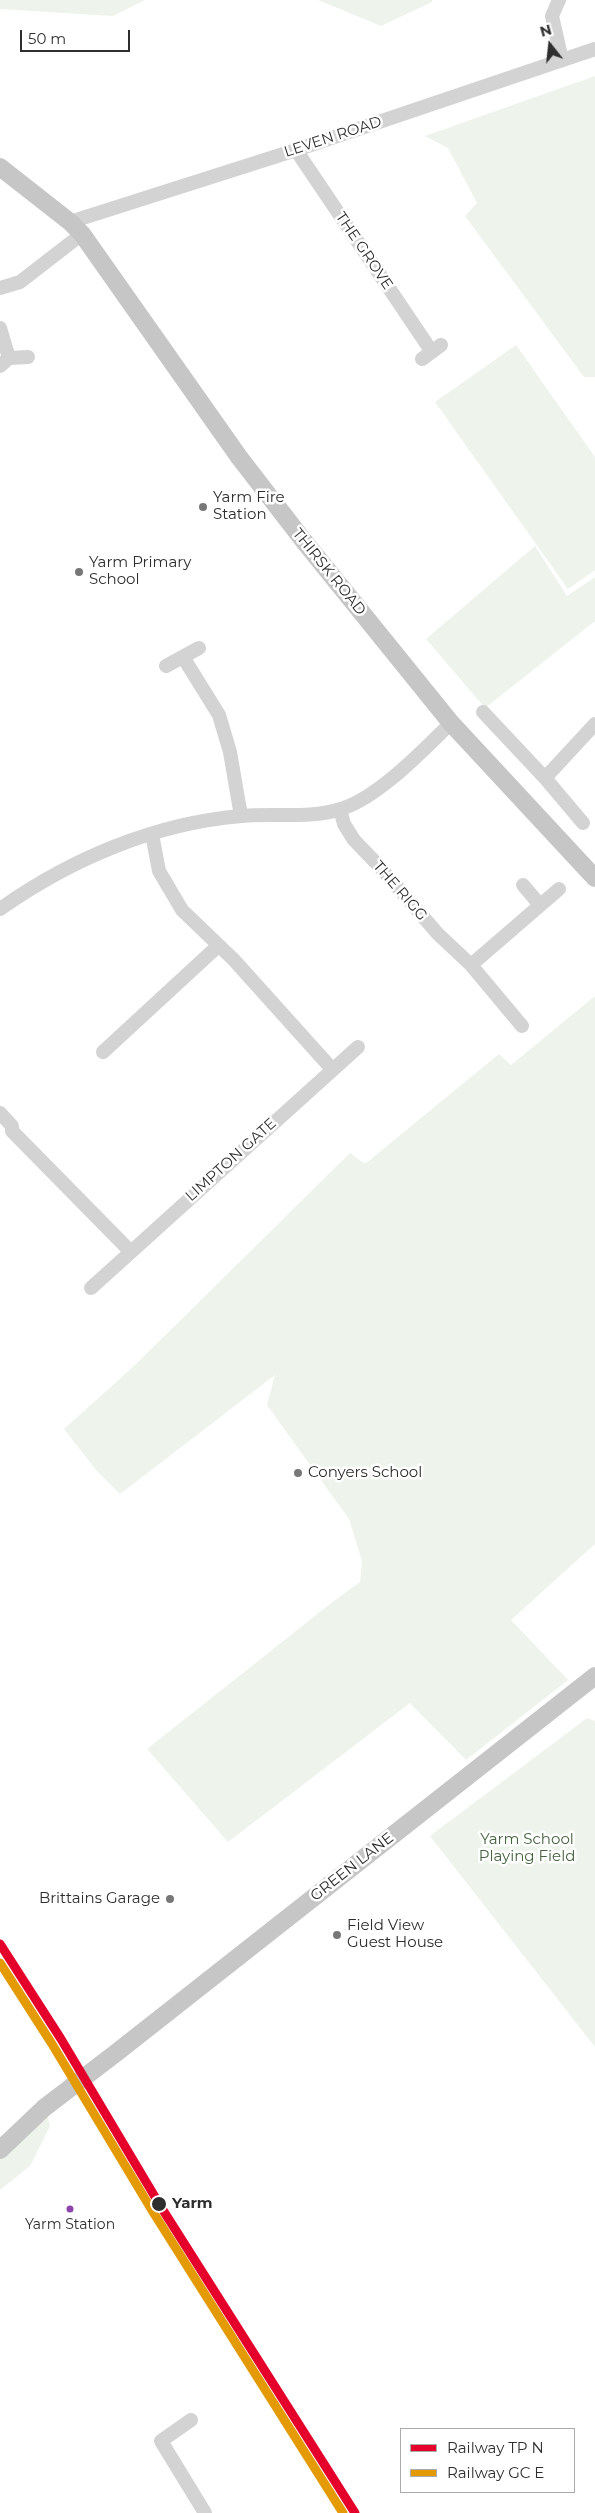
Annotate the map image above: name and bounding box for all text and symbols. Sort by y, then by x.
scale bar [22,20,132,52]
north arrow [525,20,575,70]
text: N [538,20,554,41]
text: 50 m [28,29,66,48]
street label: LEVEN ROAD [282,113,384,161]
street label: THE GROVE [331,209,397,293]
place label: Yarm Fire Station [213,489,285,524]
marker: Yarm Fire Station [197,501,209,513]
street label: THIRSK ROAD [289,525,369,619]
place label: Yarm Primary School [89,554,191,589]
marker: Yarm Primary School [73,566,85,578]
street label: THE RIGG [369,857,431,925]
street label: LIMPTON GATE [182,1115,280,1205]
place label: Conyers School [308,1464,422,1482]
marker: Conyers School [292,1467,304,1479]
street label: GREEN LANE [307,1829,397,1905]
park label: Yarm School Playing Field [479,1831,575,1866]
place label: Brittains Garage [39,1890,160,1908]
marker: Brittains Garage [164,1893,176,1905]
place label: Field View Guest House [347,1917,443,1952]
marker: Field View Guest House [331,1929,343,1941]
marker: Yarm [150,2195,168,2213]
place label: Yarm [172,2195,213,2213]
marker: Yarm Station [65,2204,75,2214]
place label: Yarm Station [25,2217,115,2233]
legend [400,2428,575,2493]
text: Railway TP N [447,2438,544,2457]
text: Railway GC E [447,2463,544,2482]

